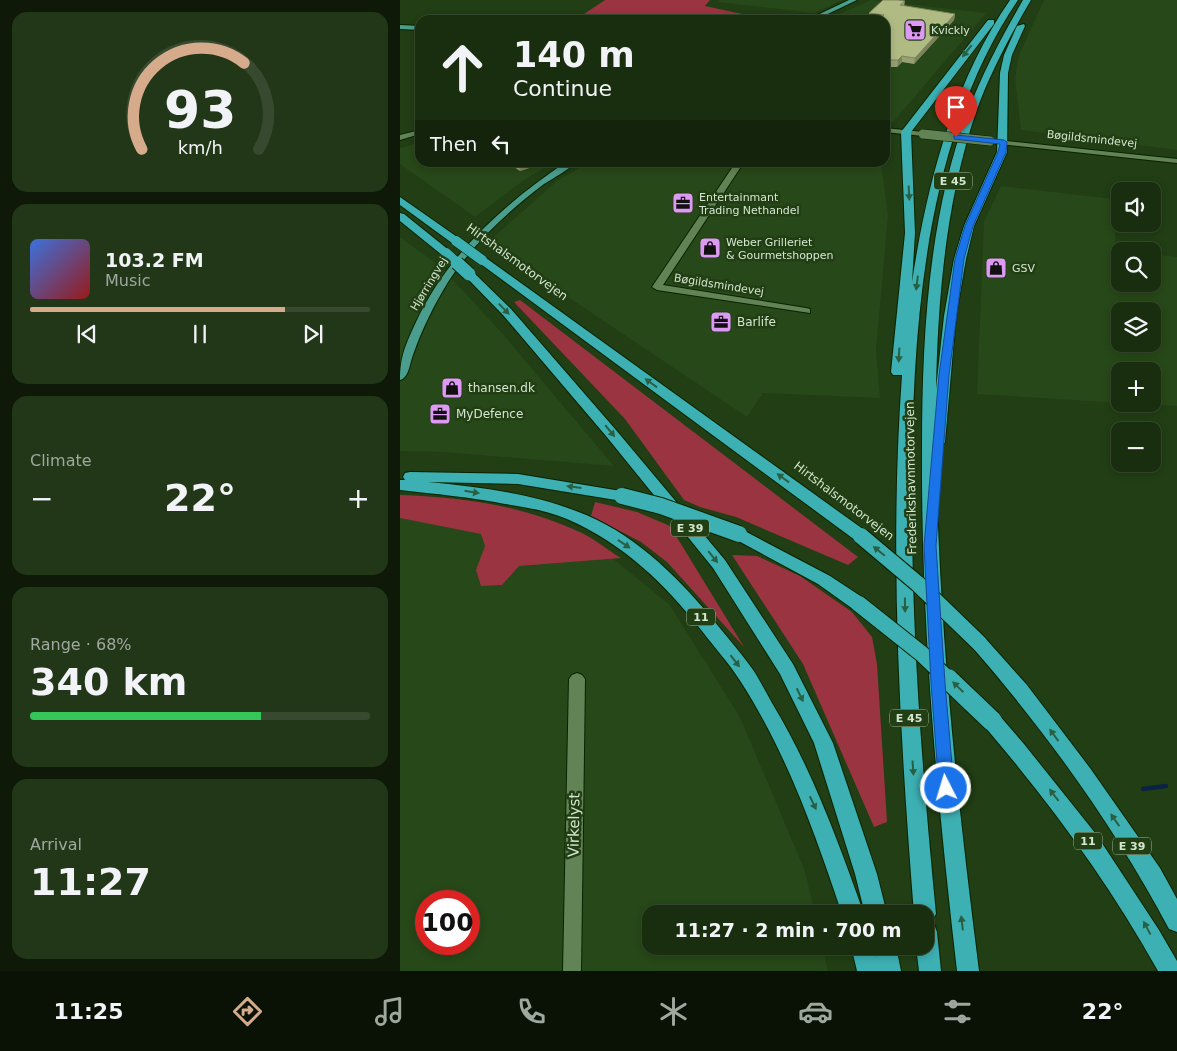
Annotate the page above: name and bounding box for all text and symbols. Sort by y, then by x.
supermarket icon: Kvickly [903,18,927,42]
place label: Kvickly [931,24,970,37]
icon: ahead [430,35,495,100]
text: 140 m [513,35,635,75]
one-way arrow [962,44,973,57]
text: Continue [513,76,612,101]
text: 93 [164,80,236,140]
pin [935,86,977,137]
icon: arrive [942,93,970,121]
street label: Bøgildsmindevej [1046,128,1138,150]
icon: left [487,130,515,158]
text: Then [430,133,477,155]
text: km/h [177,137,223,158]
road number: E 45 [934,172,972,190]
map controls [1111,182,1161,472]
button: sound [1111,182,1161,232]
one-way arrow [905,186,913,202]
office icon: Entertainmant Trading Nethandel [671,191,695,215]
place label: Entertainmant Trading Nethandel [698,191,800,217]
street label: Hirtshalsmotorvejen [464,221,570,303]
shop icon: Weber Grilleriet & Gourmetshoppen [698,236,722,260]
place label: Weber Grilleriet & Gourmetshoppen [726,236,834,262]
button: search [1111,242,1161,292]
text: 103.2 FM [105,249,204,271]
street label: Hjørringvej [408,255,450,313]
shop icon: GSV [984,256,1008,280]
place label: GSV [1012,262,1036,275]
text: Music [105,271,151,290]
street label: Bøgildsmindevej [673,271,765,299]
one-way arrow [913,275,921,291]
button: layers [1111,302,1161,352]
one-way arrow [497,303,509,315]
office icon: Barlife [709,310,733,334]
place label: Barlife [737,315,776,329]
icon: previous [73,320,101,348]
icon: pause [186,320,214,348]
icon: next [299,320,327,348]
one-way arrow [895,348,903,364]
button: + [1111,362,1161,412]
shop icon: thansen.dk [440,376,464,400]
one-way arrow [644,378,658,388]
place label: thansen.dk [468,381,535,395]
street label: Frederikshavnmotorvejen [903,401,919,555]
office icon: MyDefence [428,402,452,426]
place label: MyDefence [456,407,523,421]
button: − [1111,422,1161,472]
one-way arrow [605,425,616,438]
text: Climate [30,451,92,470]
street label: Hirtshalsmotorvejen [791,459,897,543]
one-way arrow [776,473,790,483]
text: 22° [164,476,236,520]
text: − [30,482,53,515]
text: + [347,482,370,515]
one-way arrow [566,483,582,491]
one-way arrow [464,489,480,497]
road number: E 39 [671,520,709,536]
one-way arrow [617,539,630,549]
one-way arrow [873,545,886,556]
one-way arrow [708,550,719,563]
one-way arrow [901,598,909,614]
road number: 11 [687,608,715,626]
text: Range · 68% [30,635,132,654]
one-way arrow [730,654,741,667]
text: 340 km [30,660,187,704]
one-way arrow [952,681,964,693]
one-way arrow [795,687,804,702]
road number: E 45 [890,710,928,726]
one-way arrow [1049,728,1059,742]
one-way arrow [909,760,917,776]
position arrow [919,761,971,813]
one-way arrow [1049,788,1059,802]
street label: Virkelyst [564,793,584,857]
one-way arrow [809,796,817,810]
one-way arrow [1110,814,1119,827]
road number: 11 [1074,832,1102,849]
text: Arrival [30,835,82,854]
road number: E 39 [1113,838,1151,854]
text: 11:27 [30,860,151,904]
speed limit sign: 100 [415,890,480,955]
one-way arrow [958,914,966,930]
text: 11:27 · 2 min · 700 m [674,919,902,941]
one-way arrow [1143,921,1151,935]
icon: directions [230,994,265,1029]
icon: music [372,994,407,1029]
icon: phone [514,994,549,1029]
icon: climate [656,994,691,1029]
icon: car [798,994,833,1029]
icon: filters [940,994,975,1029]
text: 11:25 [53,999,123,1024]
text: 22° [1082,999,1123,1024]

